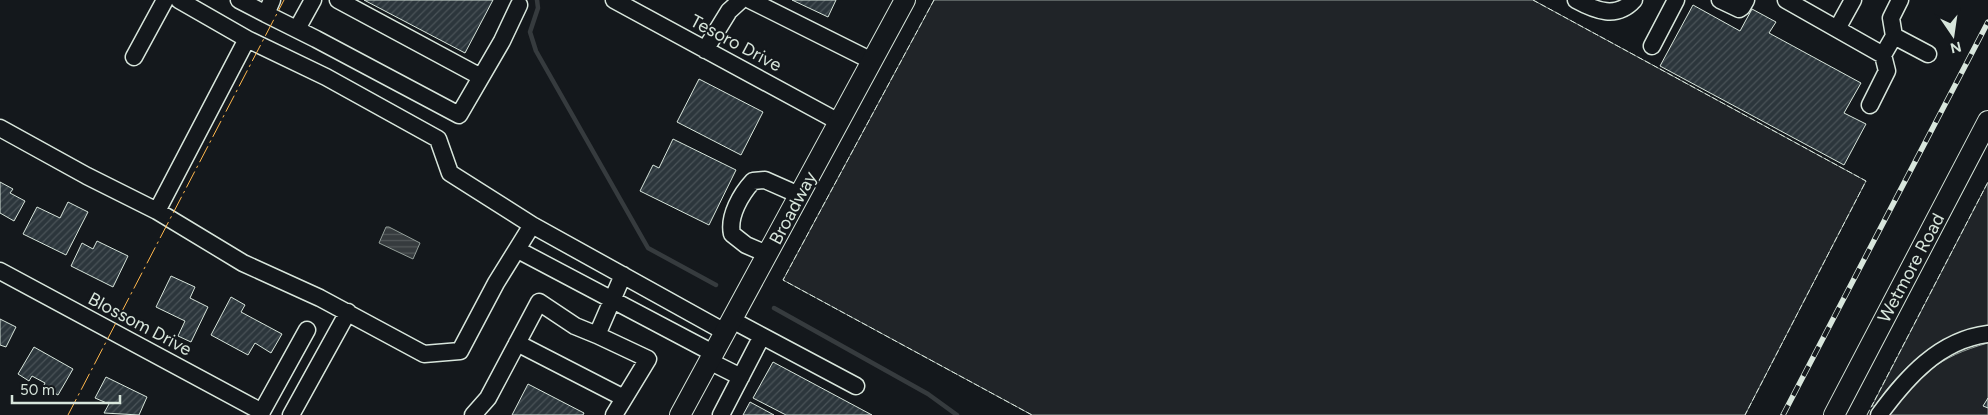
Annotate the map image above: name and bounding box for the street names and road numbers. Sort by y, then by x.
street label: Tesoro Drive [687,10,785,76]
street label: Broadway [765,167,822,248]
street label: Wetmore Road [1873,210,1949,326]
street label: Blossom Drive [85,288,196,361]

